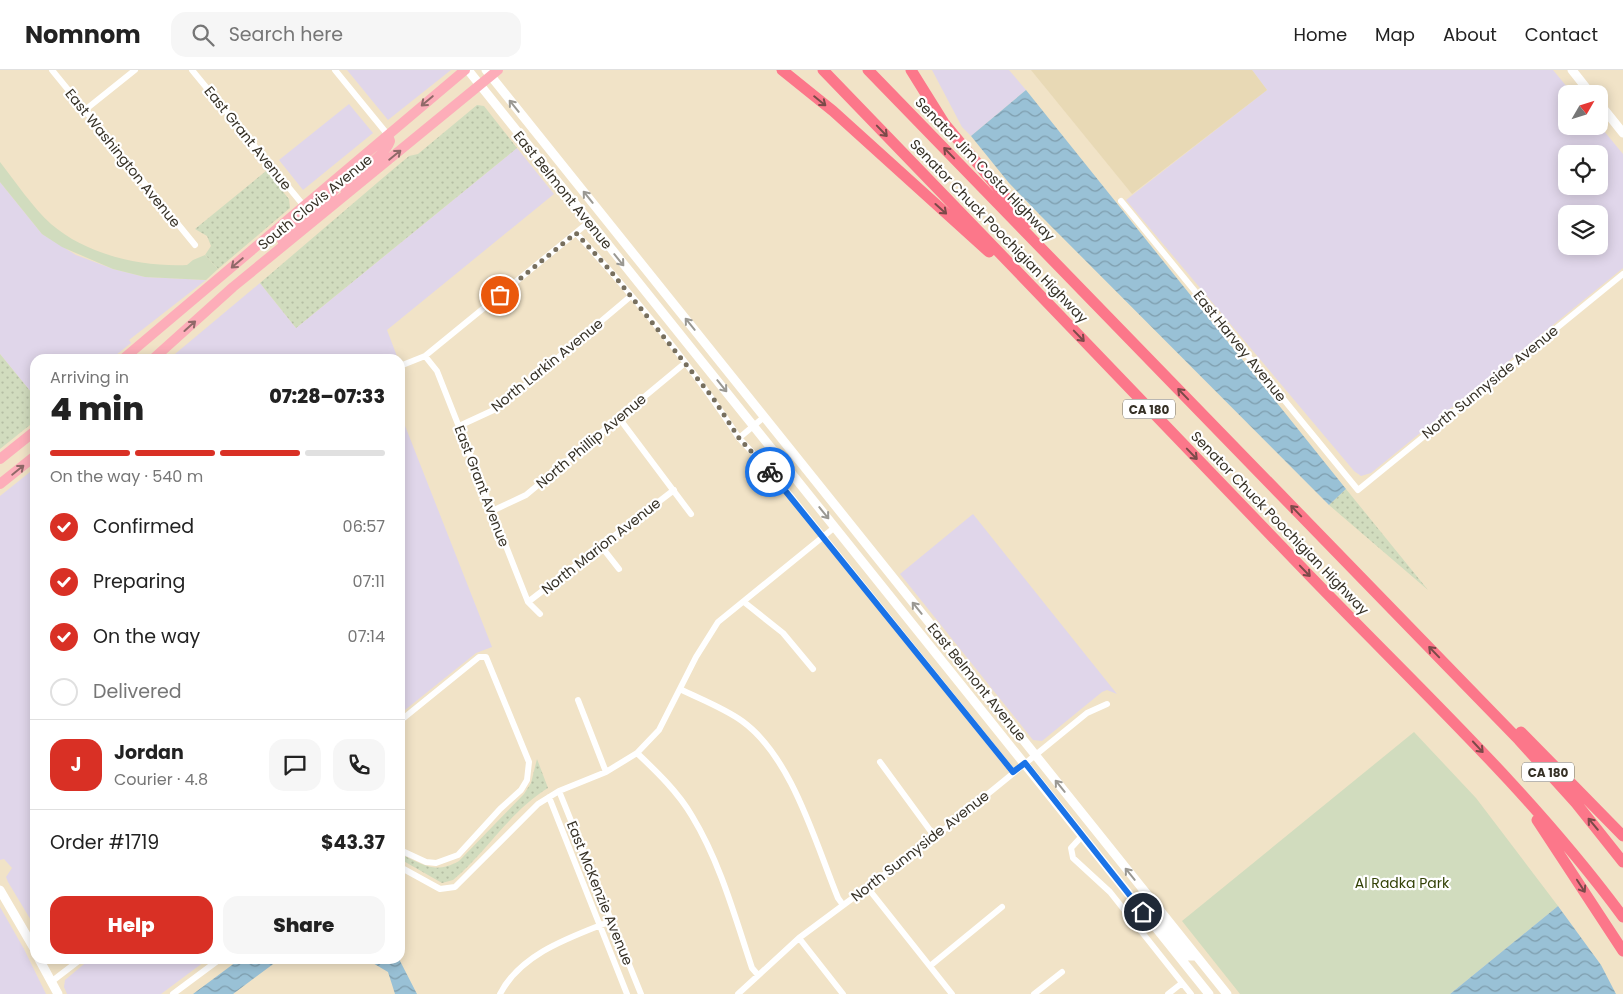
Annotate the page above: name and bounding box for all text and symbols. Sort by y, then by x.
search box [171,12,521,57]
text: Nomnom [25,18,141,51]
icon: search [189,21,217,49]
text: Search here [229,21,343,48]
text: Home [1293,22,1347,47]
text: Map [1375,22,1415,47]
text: About [1443,22,1497,47]
text: Contact [1525,22,1598,47]
street label: East Grant Avenue [200,82,296,195]
street label: East Washington Avenue [61,84,186,232]
north arrow [1558,85,1608,135]
map controls [1558,85,1608,255]
street label: Senator Jim Costa Highway [911,93,1059,245]
one-way arrow [813,95,826,106]
one-way arrow [421,96,434,107]
one-way arrow [509,99,520,112]
one-way arrow [876,125,888,137]
street label: East Belmont Avenue [509,126,617,254]
street label: Senator Chuck Poochigian Highway [905,135,1093,328]
button: locate [1558,145,1608,195]
one-way arrow [943,147,955,159]
street label: South Clovis Avenue [254,149,377,254]
one-way arrow [388,150,401,161]
one-way arrow [583,191,594,204]
one-way arrow [935,203,948,215]
button: layers [1558,205,1608,255]
one-way arrow [614,253,625,266]
one-way arrow [230,257,243,269]
pin [479,274,521,316]
icon: bag [486,281,514,309]
street label: East Harvey Avenue [1189,286,1291,406]
street label: North Larkin Avenue [487,313,607,416]
one-way arrow [684,318,695,331]
one-way arrow [183,320,196,332]
street label: North Sunnyside Avenue [1418,321,1563,443]
one-way arrow [1073,330,1085,342]
text: Arriving in [50,366,129,389]
one-way arrow [716,379,727,392]
text: 07:28–07:33 [269,383,385,410]
text: 4 min [50,386,144,431]
one-way arrow [1177,388,1189,401]
street label: North Phillip Avenue [532,389,651,493]
road number: CA 180 [1123,399,1175,418]
street label: East Grant Avenue [450,422,515,550]
street label: Senator Chuck Poochigian Highway [1186,427,1374,620]
courier [745,447,795,497]
one-way arrow [1186,447,1198,460]
icon: bike [756,458,784,486]
one-way arrow [11,465,24,476]
text: On the way · 540 m [50,465,203,488]
street label: North Marion Avenue [537,493,665,599]
one-way arrow [1290,505,1302,517]
one-way arrow [818,506,829,519]
icon: check [50,513,78,541]
text: Confirmed [93,513,194,540]
text: 06:57 [343,515,385,538]
one-way arrow [1299,564,1311,577]
icon: check [50,568,78,596]
text: Preparing [93,568,185,595]
text: 07:11 [353,570,385,593]
one-way arrow [912,601,923,614]
street label: East Belmont Avenue [923,618,1031,746]
icon: check [50,623,78,651]
text: On the way [93,623,200,650]
text: 07:14 [348,625,385,648]
one-way arrow [1428,646,1440,659]
text: Delivered [93,678,182,705]
text: Jordan [114,739,184,766]
button: chat [269,739,321,791]
button: phone [333,739,385,791]
one-way arrow [1472,741,1484,753]
text: J [71,751,81,778]
road number: CA 180 [1522,762,1574,782]
text: Courier · 4.8 [114,768,208,791]
one-way arrow [1054,780,1065,793]
street label: North Sunnyside Avenue [847,786,993,906]
one-way arrow [1587,817,1598,830]
street label: East McKenzie Avenue [562,818,638,969]
text: Order #1719 [50,829,159,856]
text: $43.37 [321,829,385,856]
one-way arrow [1125,868,1136,881]
park label: Al Radka Park [1355,873,1450,893]
one-way arrow [1576,879,1586,893]
pin [1122,891,1164,933]
button: Help [50,896,213,954]
button: Share [223,896,385,954]
icon: home [1129,898,1157,926]

